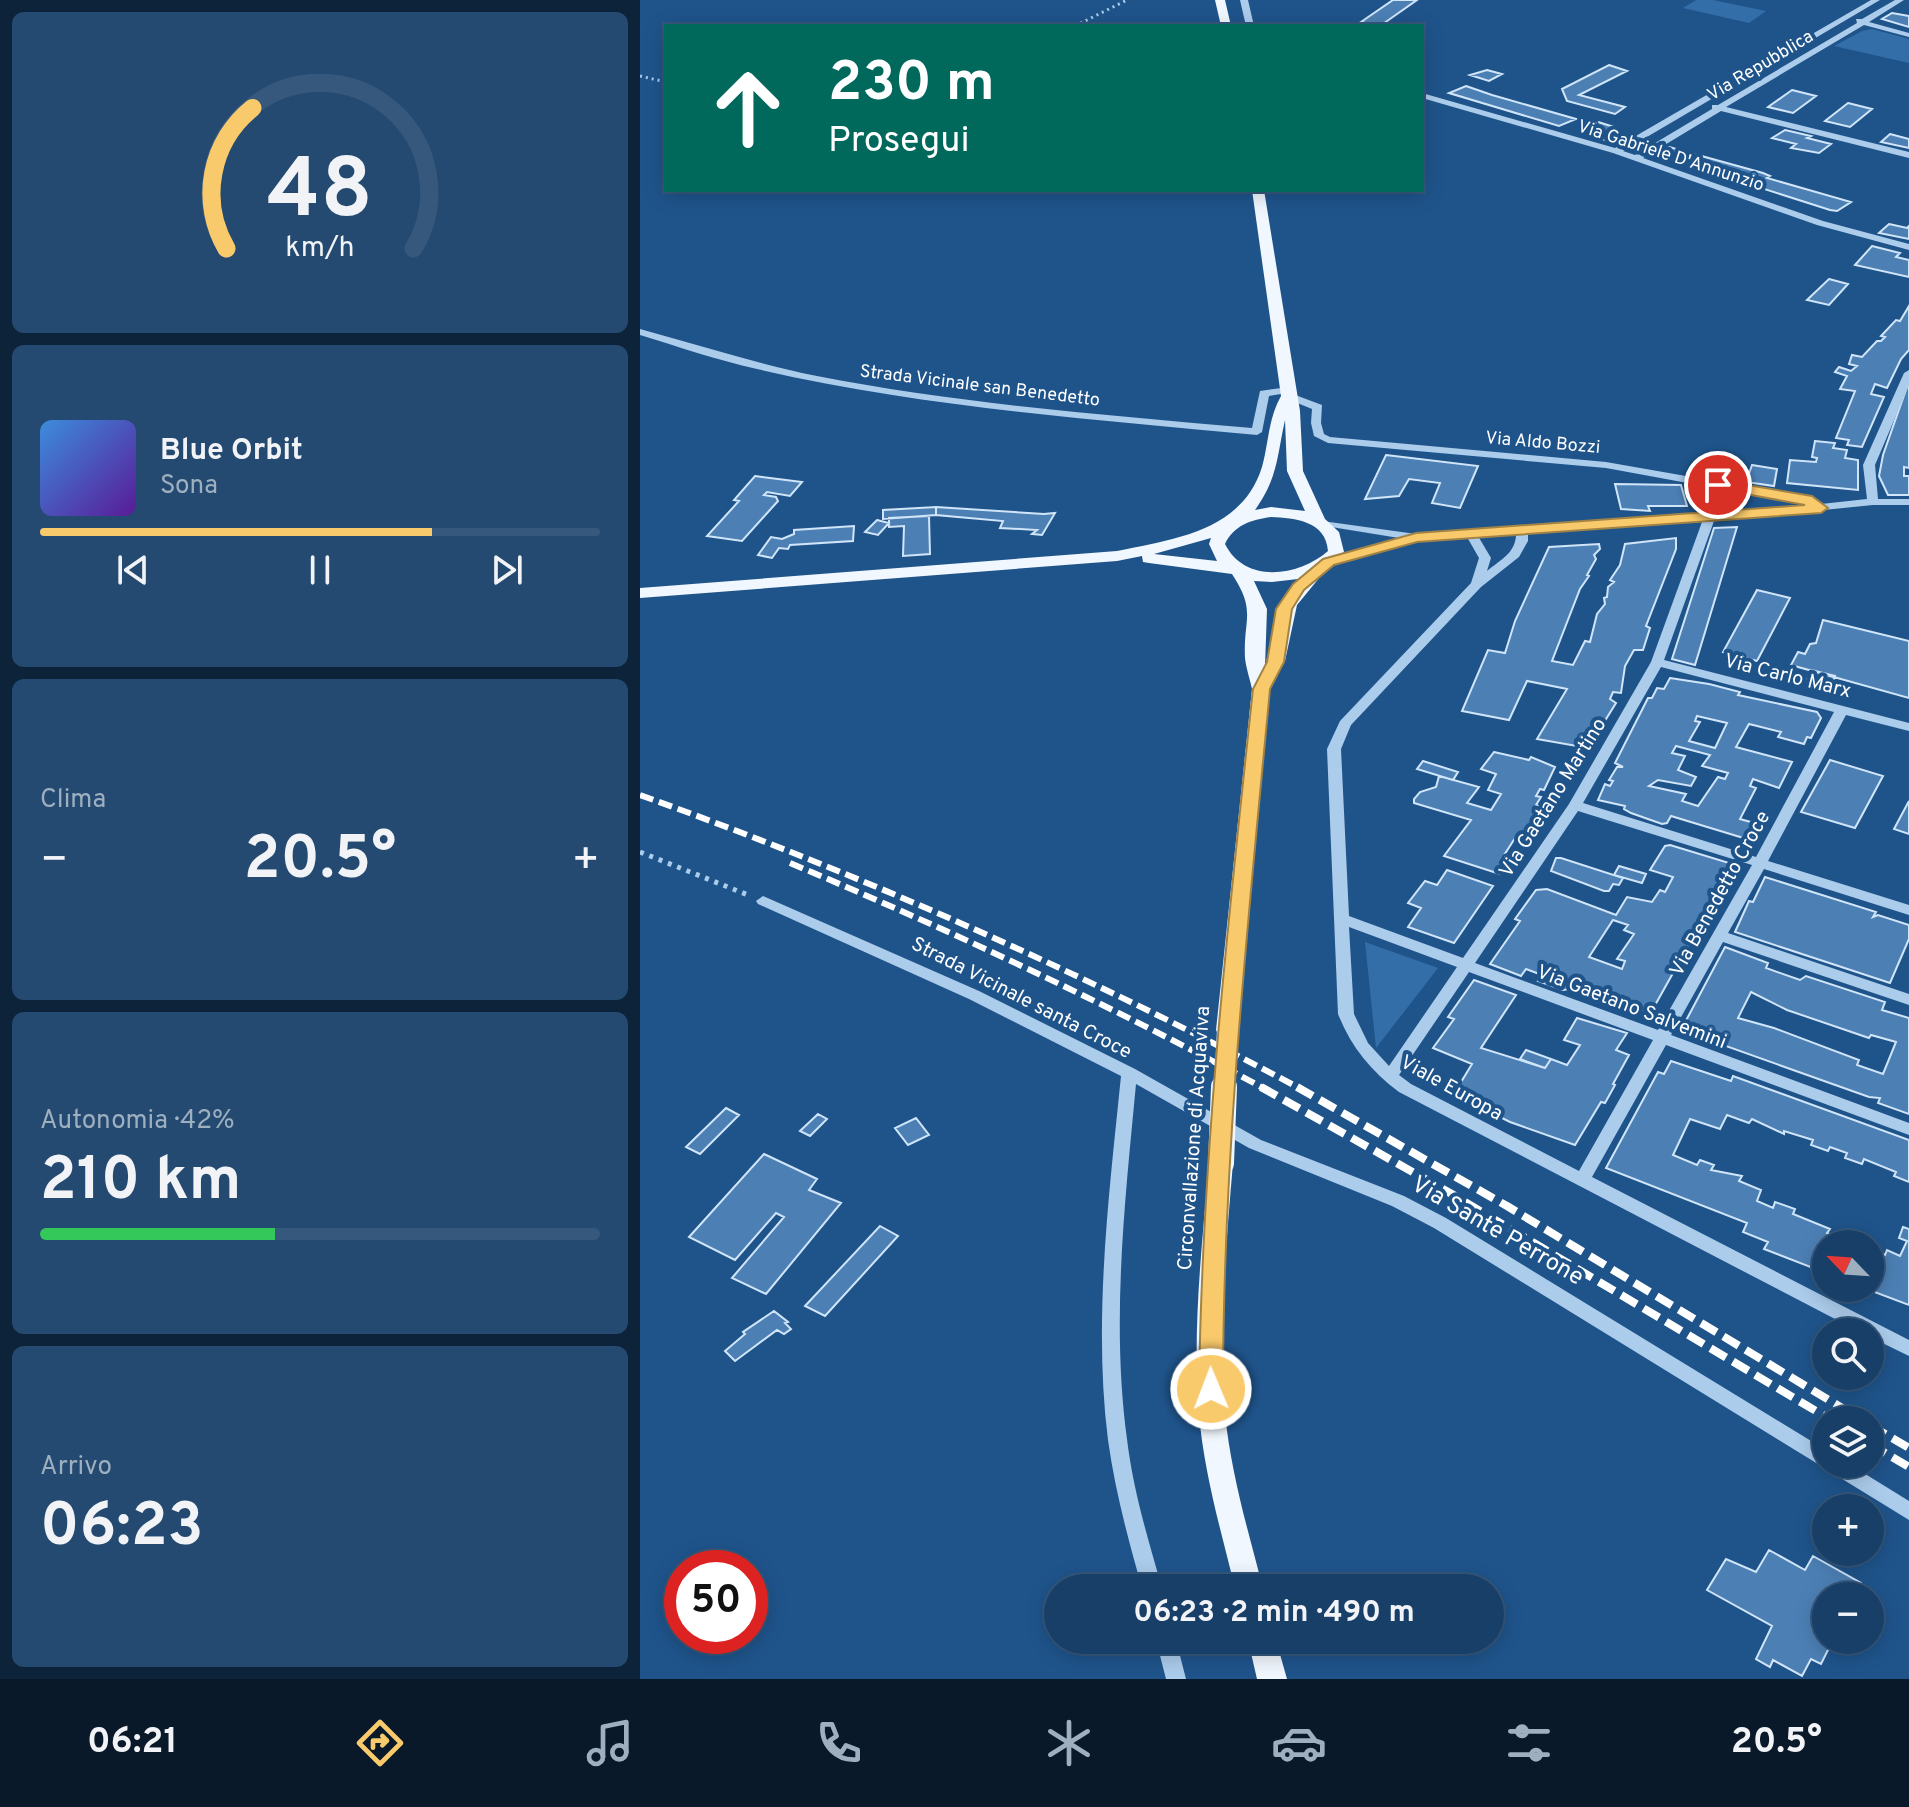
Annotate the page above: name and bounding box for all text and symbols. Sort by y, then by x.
street label: Via Repubblica [1704,26,1818,107]
text: 230 m [828,50,995,120]
icon: ahead [696,56,800,160]
street label: Via Gabriele D'Annunzio [1574,115,1767,197]
text: Prosegui [828,119,970,165]
text: 48 [267,141,373,246]
text: km/h [285,231,355,267]
street label: Strada Vicinale san Benedetto [858,360,1101,413]
street label: Via Aldo Bozzi [1484,427,1601,460]
text: Blue Orbit [160,433,303,470]
pin [1684,451,1752,519]
icon: arrive [1696,463,1740,507]
text: Sona [160,470,218,503]
icon: previous [111,548,155,592]
icon: pause [298,548,342,592]
icon: next [485,548,529,592]
street label: Via Carlo Marx [1721,649,1854,705]
street label: Via Gaetano Martino [1494,713,1613,883]
text: Clima [40,784,106,817]
street label: Via Benedetto Croce [1664,807,1777,981]
text: 20.5° [244,824,396,900]
text: − [40,834,68,890]
text: + [572,834,600,890]
street label: Strada Vicinale santa Croce [906,932,1136,1066]
street label: Via Gaetano Salvemini [1533,960,1730,1056]
street label: Circonvallazione di Acquaviva [1173,1005,1217,1271]
street label: Viale Europa [1395,1050,1507,1128]
text: Autonomia · 42% [40,1105,235,1138]
text: 210 km [40,1145,241,1221]
street label: Via Sante Perrone [1405,1170,1589,1293]
north arrow [1812,1230,1884,1302]
map controls [1812,1230,1884,1654]
button: search [1812,1318,1884,1390]
position arrow [1169,1347,1253,1431]
button: layers [1812,1406,1884,1478]
text: Arrivo [40,1451,112,1484]
text: 06:23 [40,1491,204,1567]
button: + [1812,1494,1884,1566]
speed limit sign: 50 [664,1550,768,1654]
button: − [1812,1582,1884,1654]
text: 06:23 · 2 min · 490 m [1133,1595,1415,1632]
icon: directions [352,1715,408,1771]
icon: music [582,1715,638,1771]
icon: phone [811,1715,867,1771]
icon: climate [1041,1715,1097,1771]
icon: car [1271,1715,1327,1771]
icon: filters [1501,1715,1557,1771]
text: 06:21 [87,1720,178,1766]
text: 20.5° [1731,1720,1822,1766]

